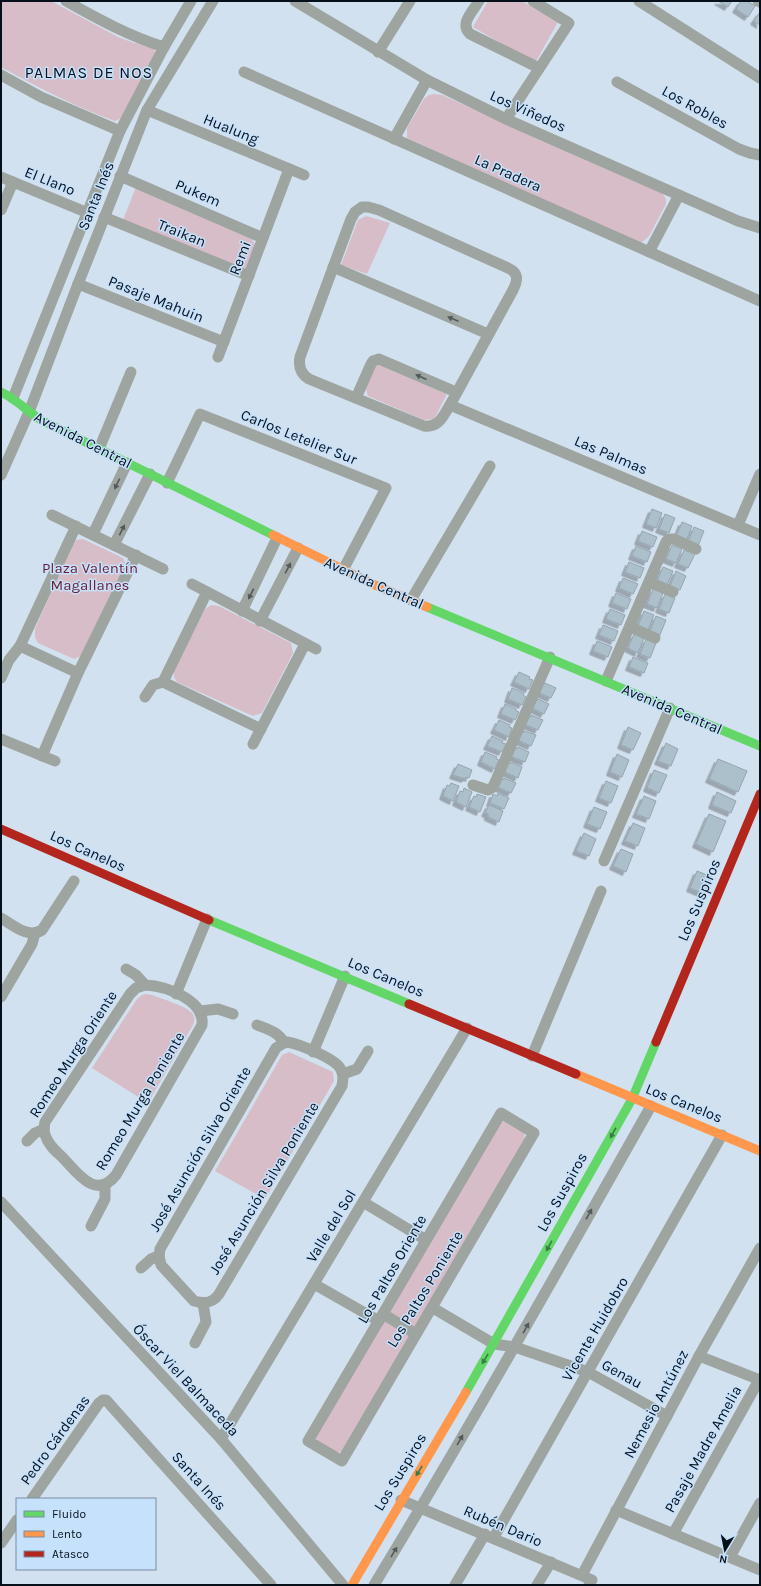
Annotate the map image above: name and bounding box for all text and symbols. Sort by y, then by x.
district label: PALMAS DE NOS [25,63,153,82]
street label: Los Robles [659,82,731,132]
street label: Los Viñedos [487,86,569,136]
street label: Hualung [201,110,262,148]
street label: La Pradera [472,150,544,196]
street label: Santa Inés [74,159,118,233]
street label: El Llano [22,163,78,199]
street label: Pukem [173,175,223,211]
street label: Traikan [155,215,209,251]
street label: Remi [225,238,255,278]
street label: Pasaje Mahuin [106,272,206,326]
one-way arrow [446,315,458,321]
one-way arrow [414,373,426,379]
street label: Carlos Letelier Sur [238,405,360,469]
street label: Avenida Central [31,408,135,472]
street label: Las Palmas [572,432,650,478]
one-way arrow [114,478,120,490]
one-way arrow [119,524,125,536]
street label: Avenida Central [321,553,427,613]
park label: Plaza Valentín Magallanes [42,559,138,594]
one-way arrow [284,562,291,574]
one-way arrow [248,588,254,599]
street label: Avenida Central [619,680,725,738]
street label: Los Canelos [47,826,129,876]
street label: Los Suspiros [674,856,724,944]
street label: Los Canelos [345,953,427,1001]
street label: Romeo Murga Oriente [25,987,121,1121]
street label: Romeo Murga Poniente [92,1029,188,1173]
street label: José Asunción Silva Oriente [145,1063,255,1235]
street label: Los Canelos [643,1079,725,1127]
street label: José Asunción Silva Poniente [205,1098,323,1278]
one-way arrow [610,1127,616,1138]
street label: Los Suspiros [533,1149,591,1235]
street label: Valle del Sol [302,1186,360,1266]
one-way arrow [586,1208,593,1220]
street label: Los Paltos Oriente [354,1212,430,1326]
street label: Los Paltos Poniente [383,1227,467,1351]
one-way arrow [546,1240,553,1252]
street label: Vicente Huidobro [558,1274,632,1384]
street label: Óscar Viel Balmaceda [129,1320,243,1440]
one-way arrow [522,1322,529,1333]
street label: Nemesio Antúnez [620,1347,692,1461]
one-way arrow [481,1353,488,1365]
street label: Genau [598,1356,646,1392]
street label: Pasaje Madre Amelia [661,1382,745,1516]
street label: Pedro Cárdenas [16,1392,94,1488]
street label: Los Suspiros [370,1430,430,1514]
one-way arrow [457,1434,464,1446]
street label: Santa Inés [168,1448,230,1514]
one-way arrow [415,1465,422,1477]
legend [16,1498,156,1570]
street label: Rubén Dario [461,1501,545,1551]
text: Fluido [52,1507,86,1521]
text: Lento [52,1527,82,1541]
north arrow [705,1530,745,1570]
text: Atasco [52,1547,89,1561]
one-way arrow [390,1547,398,1557]
text: N [718,1552,728,1566]

